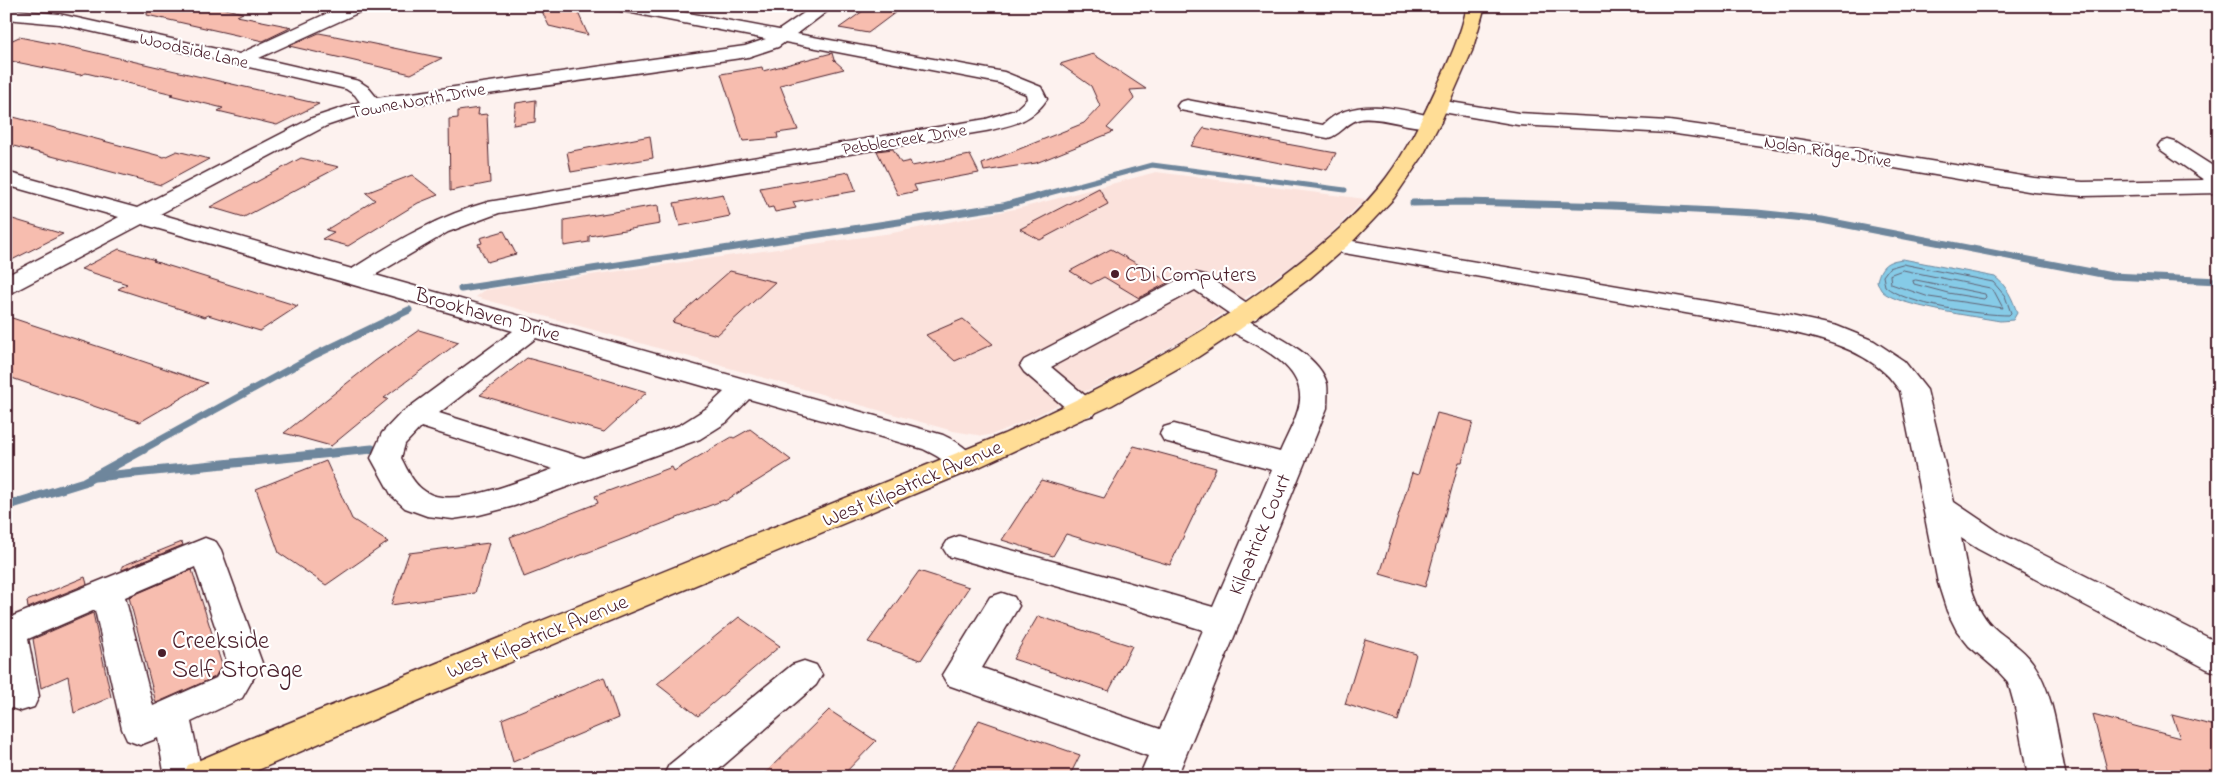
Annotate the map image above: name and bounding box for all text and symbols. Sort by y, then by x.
street label: Woodside Lane [136,27,252,77]
street label: Towne North Drive [349,77,488,127]
street label: Pebblecreek Drive [840,118,970,164]
street label: Nolan Ridge Drive [1762,130,1894,177]
place label: CDi Computers [1125,261,1257,291]
marker: CDi Computers [1109,268,1121,280]
street label: Brookhaven Drive [410,281,564,351]
street label: West Kilpatrick Avenue [818,433,1008,536]
street label: Kilpatrick Court [1222,469,1300,600]
street label: West Kilpatrick Avenue [443,588,633,688]
place label: Creekside Self Storage [172,624,303,690]
marker: Creekside Self Storage [156,647,168,659]

